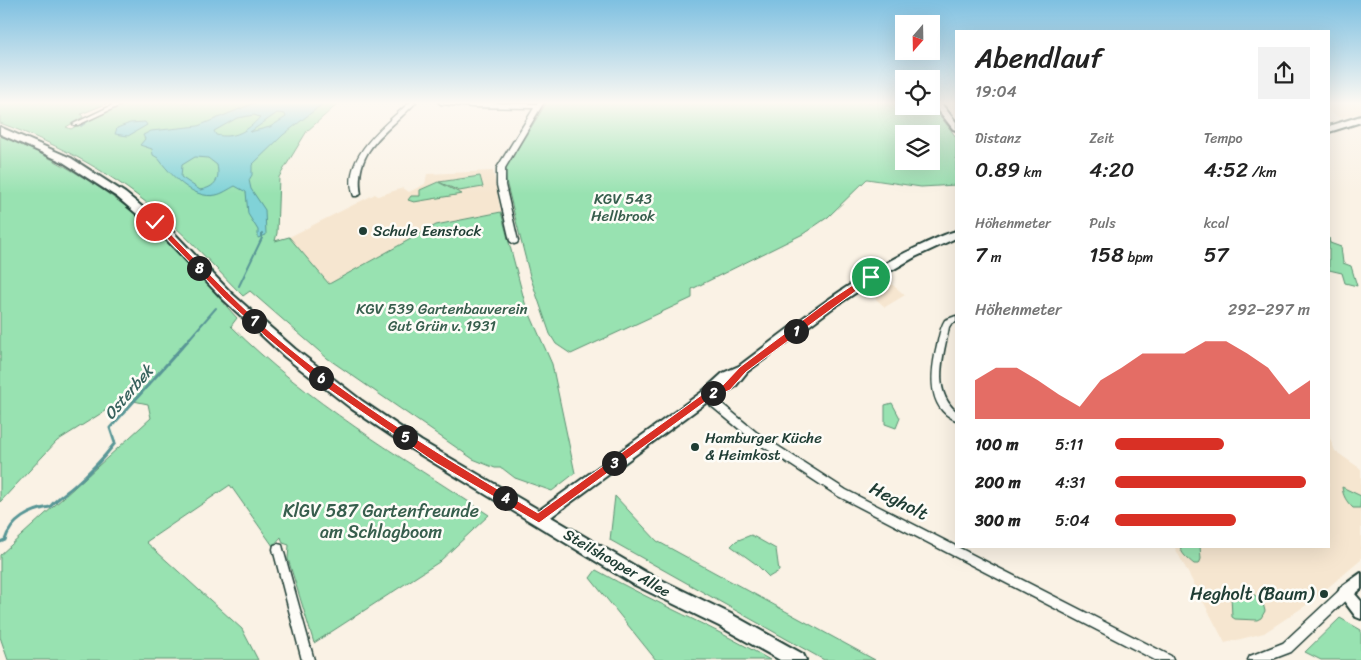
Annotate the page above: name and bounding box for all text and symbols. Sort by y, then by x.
north arrow [895,15,940,60]
map controls [895,15,940,170]
text: Abendlauf [975,33,1102,82]
button: share [1258,47,1310,99]
button: locate [895,70,940,115]
text: 19:04 [975,77,1017,106]
button: layers [895,125,940,170]
text: Distanz [975,126,1021,151]
text: Zeit [1089,126,1114,151]
text: Tempo [1204,126,1243,151]
text: 0.89 [975,151,1020,189]
text: 4:20 [1089,151,1134,189]
text: 4:52 [1204,151,1248,189]
text: km [1020,160,1042,185]
text: /km [1248,160,1277,185]
park label: KGV 543 Hellbrook [591,186,655,229]
pin [134,201,176,243]
icon: check [141,208,169,236]
text: Höhenmeter [975,211,1051,236]
text: Puls [1089,211,1116,236]
text: kcal [1204,211,1229,236]
place label: Schule Eenstock [373,218,481,244]
marker: Schule Eenstock [357,225,369,237]
text: 7 [975,236,987,274]
text: 158 [1089,236,1124,274]
text: 57 [1204,236,1228,274]
text: m [987,245,1001,270]
text: bpm [1124,245,1153,270]
pin: 8 [186,256,212,280]
text: 8 [195,256,204,281]
pin [850,256,892,298]
icon: arrive [857,263,885,291]
text: Höhenmeter [975,295,1061,324]
text: 292–297 m [1228,295,1310,324]
park label: KGV 539 Gartenbauverein Gut Grün v. 1931 [356,296,528,339]
pin: 7 [242,308,266,334]
text: 7 [251,309,259,334]
pin: 1 [784,318,808,344]
text: 1 [793,319,800,344]
water label: Osterbek [96,356,162,426]
pin: 6 [308,366,334,390]
text: 6 [318,366,325,391]
pin: 2 [700,380,726,406]
text: 2 [709,381,718,406]
pin: 5 [392,424,418,450]
text: 5 [401,425,410,450]
place label: Hamburger Küche & Heimkost [705,425,822,468]
text: 100 m [975,430,1019,459]
text: 5:11 [1055,430,1083,459]
marker: Hamburger Küche & Heimkost [689,441,701,453]
pin: 3 [602,450,626,476]
text: 3 [611,451,618,476]
text: 200 m [975,468,1021,497]
text: 4:31 [1055,468,1085,497]
street label: Hegholt [864,473,934,530]
pin: 4 [492,486,518,510]
text: 4 [501,486,510,511]
park label: KlGV 587 Gartenfreunde am Schlagboom [283,495,479,548]
text: 300 m [975,506,1020,535]
text: 5:04 [1055,506,1090,535]
street label: Steilshooper Allee [558,522,676,604]
place label: Hegholt (Baum) [1190,578,1316,610]
marker: Hegholt (Baum) [1318,588,1330,600]

